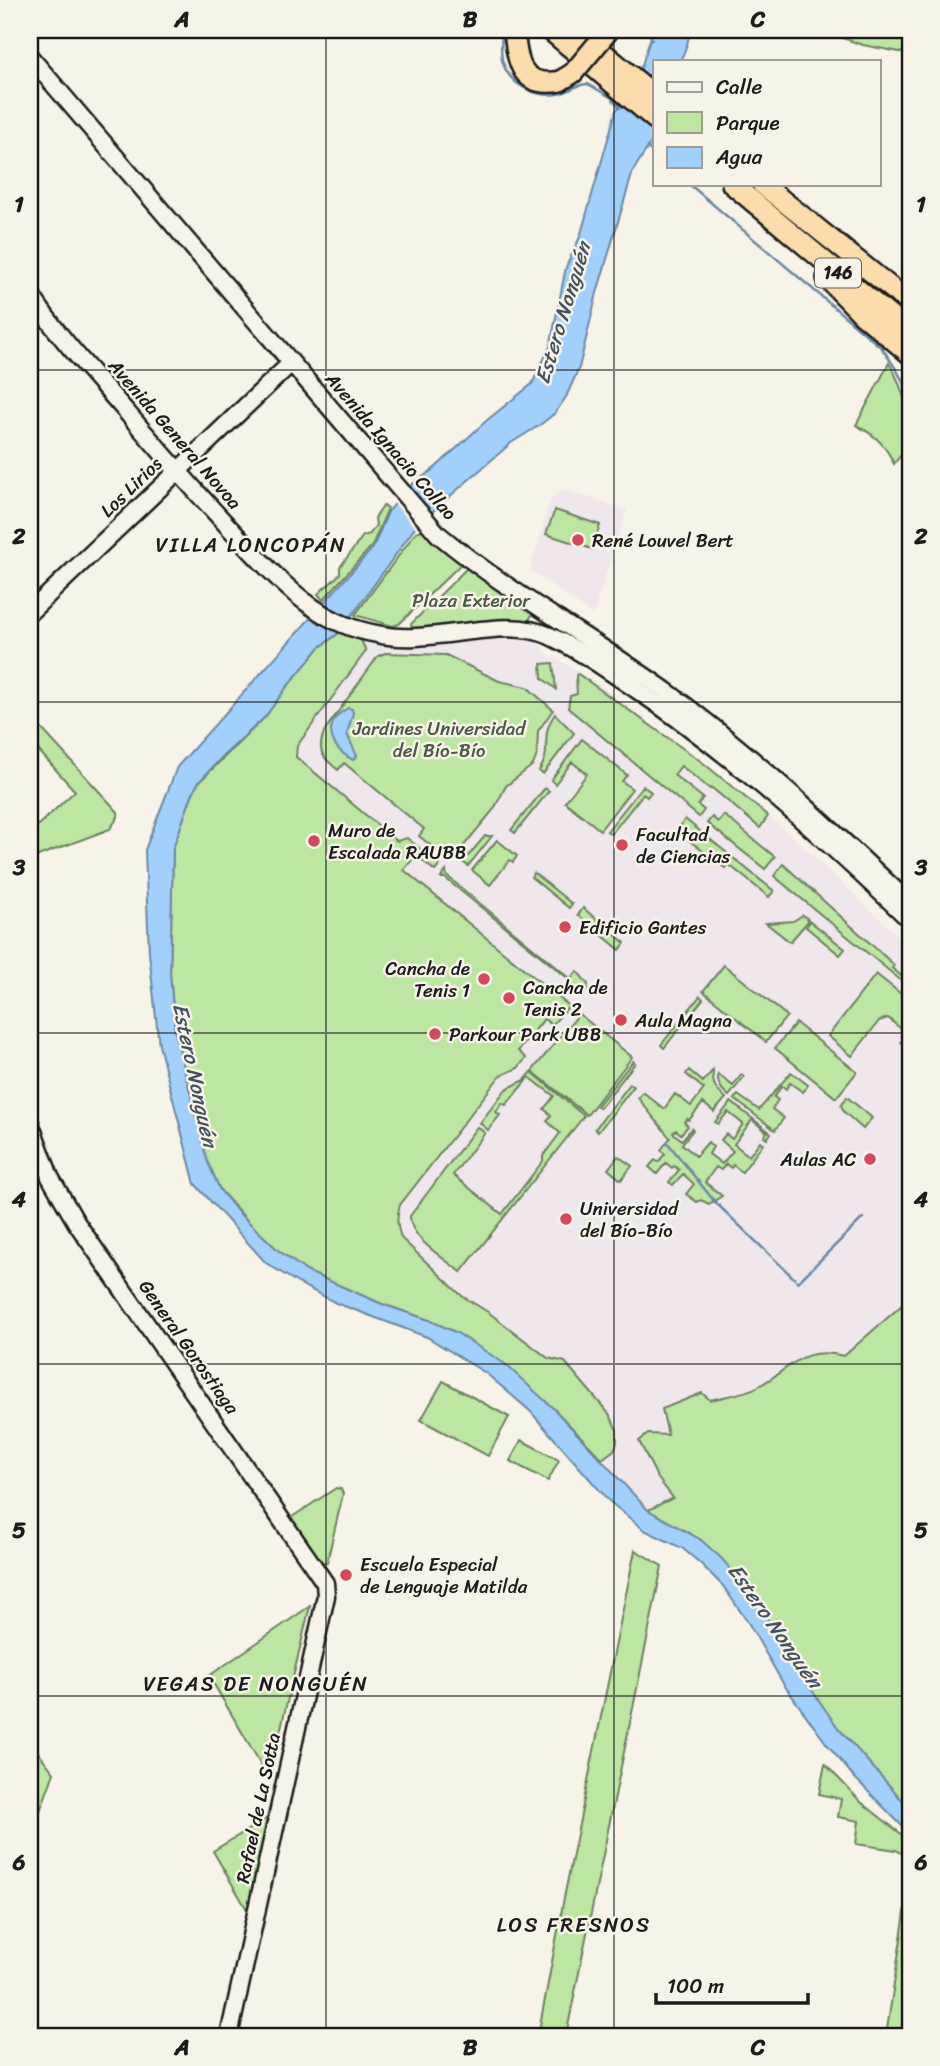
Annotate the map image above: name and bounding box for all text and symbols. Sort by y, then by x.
text: A [173,0,190,40]
text: B [463,0,478,40]
text: C [750,0,766,40]
legend [653,60,880,186]
text: Calle [716,68,763,106]
text: Parque [716,104,780,142]
text: Agua [715,138,763,176]
text: 1 [14,184,24,225]
text: 1 [916,184,926,225]
water label: Estero Nonguén [523,235,603,389]
road number: 146 [815,258,861,288]
street label: Avenida General Novoa [99,350,250,517]
street label: Avenida Ignacio Collao [316,363,465,528]
street label: Los Lirios [92,448,170,525]
text: 2 [11,516,26,557]
text: 2 [913,516,928,557]
place label: René Louvel Bert [592,524,734,557]
district label: VILLA LONCOPÁN [155,526,347,564]
marker: René Louvel Bert [570,532,586,548]
park label: Plaza Exterior [412,584,531,617]
park label: Jardines Universidad del Bío-Bío [352,712,527,767]
place label: Muro de Escalada RAUBB [328,814,467,869]
place label: Facultad de Ciencias [636,818,730,873]
marker: Muro de Escalada RAUBB [306,833,322,849]
marker: Facultad de Ciencias [614,837,630,853]
text: 3 [12,847,26,888]
text: 3 [914,847,928,888]
place label: Edificio Gantes [579,911,707,944]
marker: Edificio Gantes [557,919,573,935]
place label: Cancha de Tenis 1 [385,952,470,1007]
marker: Cancha de Tenis 1 [476,971,492,987]
place label: Cancha de Tenis 2 [523,971,608,1026]
marker: Cancha de Tenis 2 [501,990,517,1006]
water label: Estero Nonguén [161,999,229,1153]
place label: Aula Magna [634,1004,732,1037]
marker: Aula Magna [613,1012,629,1028]
place label: Parkour Park UBB [449,1018,601,1051]
marker: Parkour Park UBB [427,1026,443,1042]
place label: Aulas AC [780,1143,856,1176]
marker: Aulas AC [862,1151,878,1167]
text: 4 [11,1179,27,1220]
text: 4 [913,1179,929,1220]
place label: Universidad del Bío-Bío [580,1192,680,1247]
marker: Universidad del Bío-Bío [558,1211,574,1227]
street label: General Gorostiaga [130,1273,248,1422]
text: 5 [12,1510,26,1551]
text: 5 [914,1510,928,1551]
place label: Escuela Especial de Lenguaje Matilda [360,1548,528,1603]
water label: Estero Nonguén [717,1555,834,1699]
marker: Escuela Especial de Lenguaje Matilda [338,1567,354,1583]
district label: VEGAS DE NONGUÉN [143,1665,369,1703]
street label: Rafael de La Sotta [226,1729,290,1886]
text: 6 [11,1842,26,1883]
text: 6 [913,1842,928,1883]
district label: LOS FRESNOS [497,1906,651,1944]
scale bar [656,1961,809,2005]
text: 100 m [667,1967,724,2005]
text: A [173,2027,190,2066]
text: B [463,2027,478,2066]
text: C [750,2027,766,2066]

